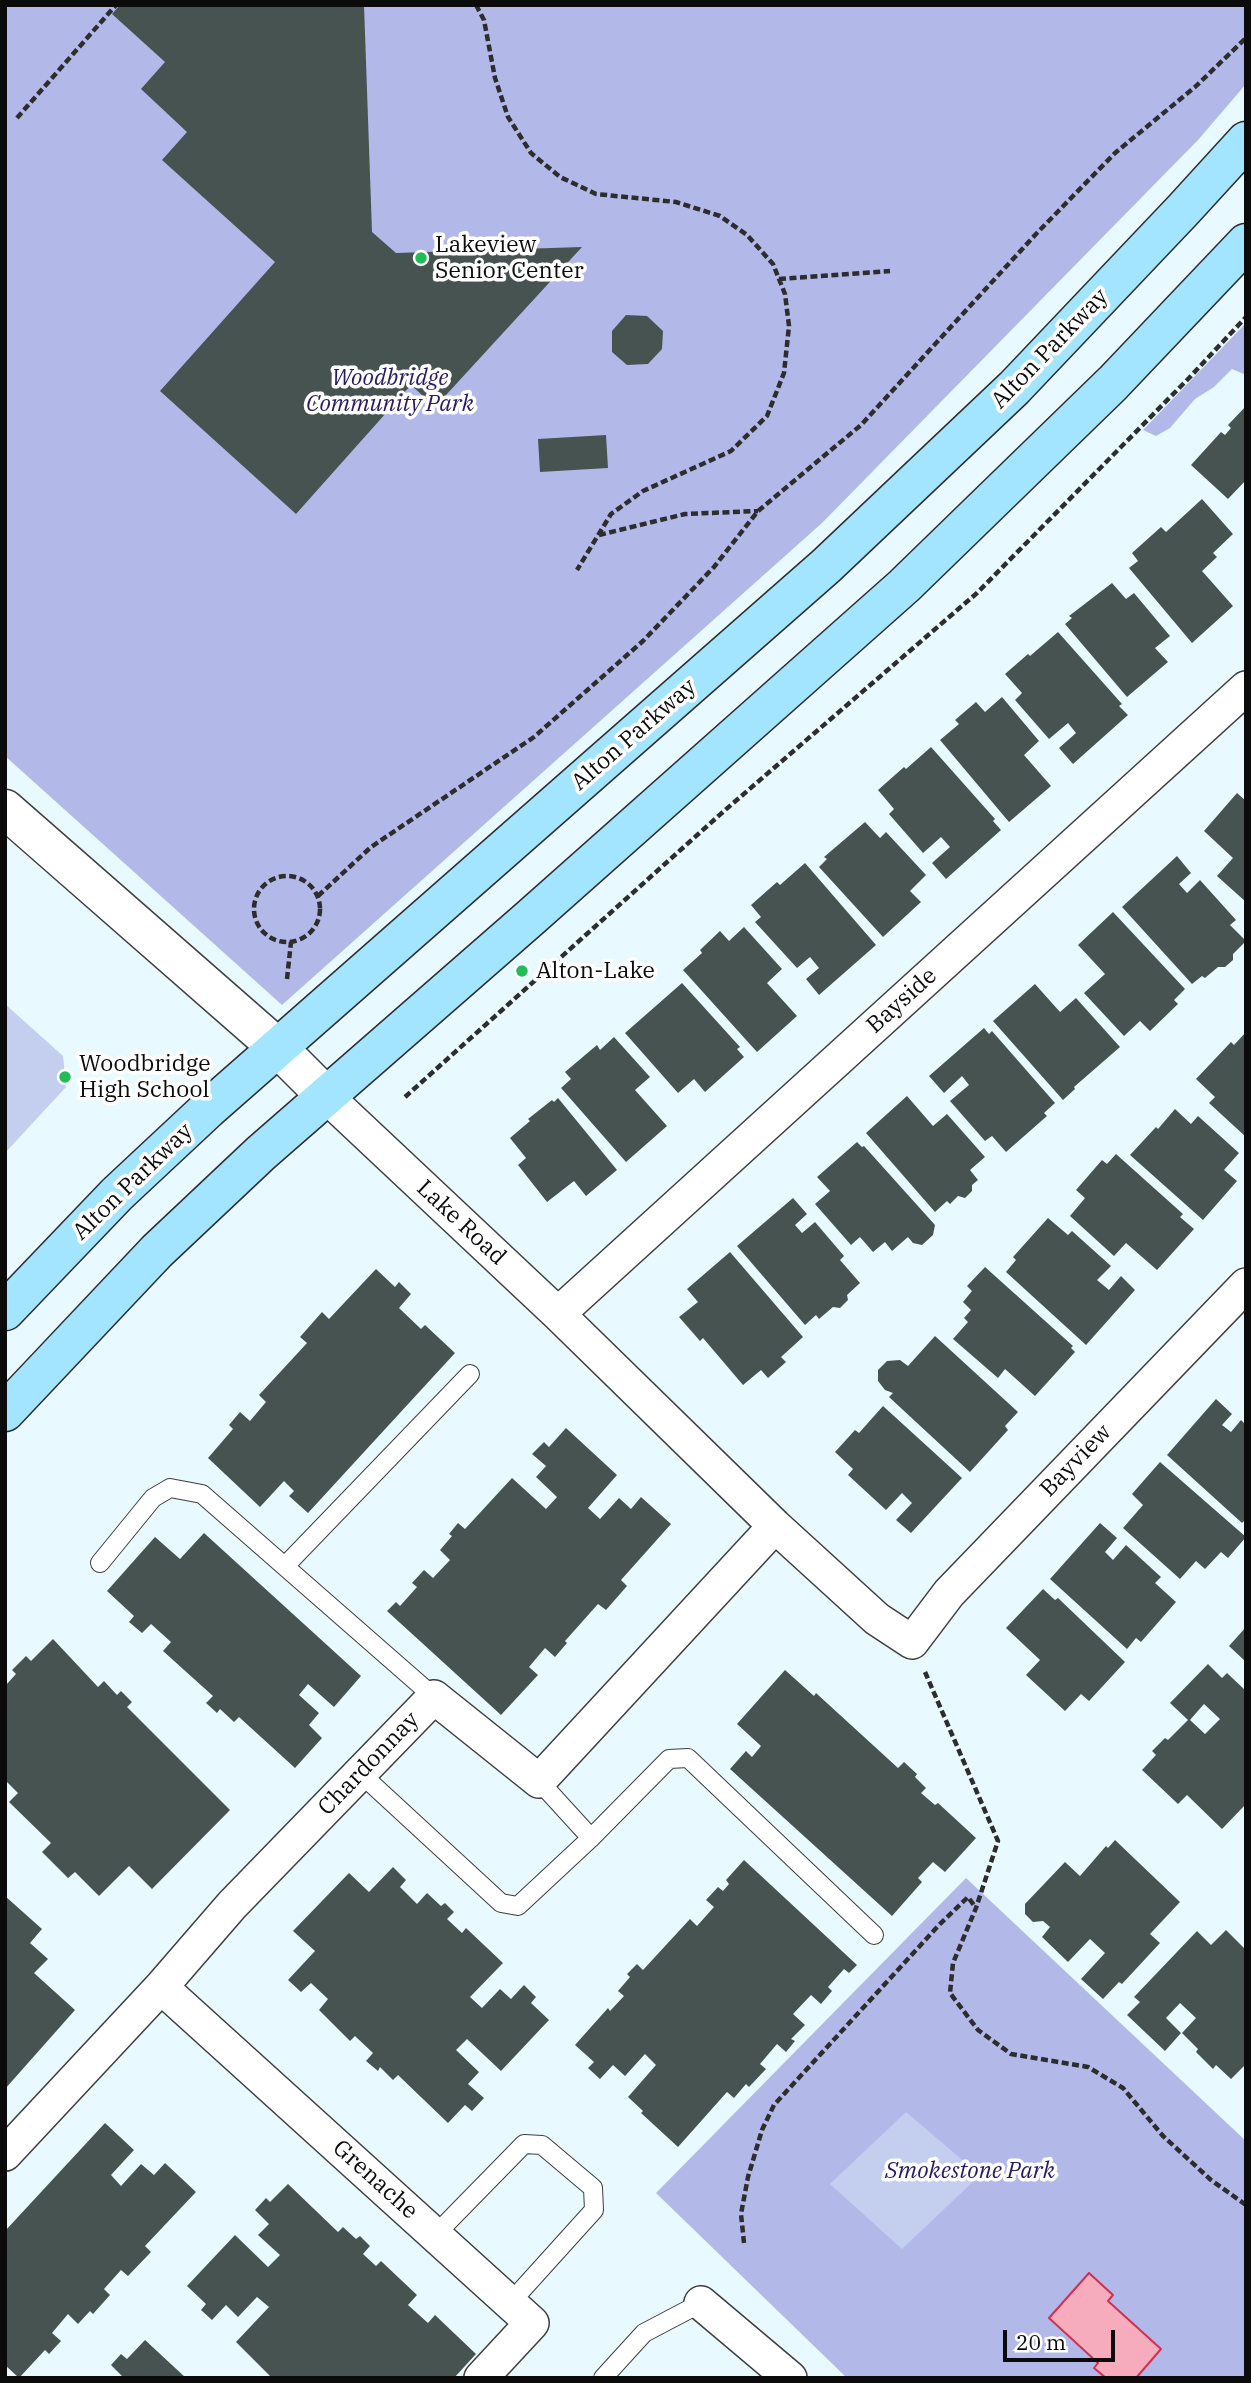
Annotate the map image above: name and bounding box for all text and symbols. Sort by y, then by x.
place label: Lakeview Senior Center [435,231,584,285]
marker: Lakeview Senior Center [413,250,429,266]
street label: Alton Parkway [986,283,1114,415]
park label: Woodbridge Community Park [306,364,474,418]
street label: Alton Parkway [566,673,702,797]
place label: Alton-Lake [536,957,655,985]
street label: Bayside [861,962,943,1040]
marker: Alton-Lake [514,963,530,979]
place label: Woodbridge High School [79,1050,210,1104]
marker: Woodbridge High School [57,1069,73,1085]
street label: Alton Parkway [67,1118,199,1246]
street label: Lake Road [411,1175,511,1271]
street label: Bayview [1035,1419,1117,1503]
street label: Chardonnay [313,1707,425,1821]
street label: Grenache [327,2135,423,2225]
park label: Smokestone Park [885,2157,1055,2185]
scale bar [1006,2316,1118,2360]
text: 20 m [1016,2328,1066,2356]

